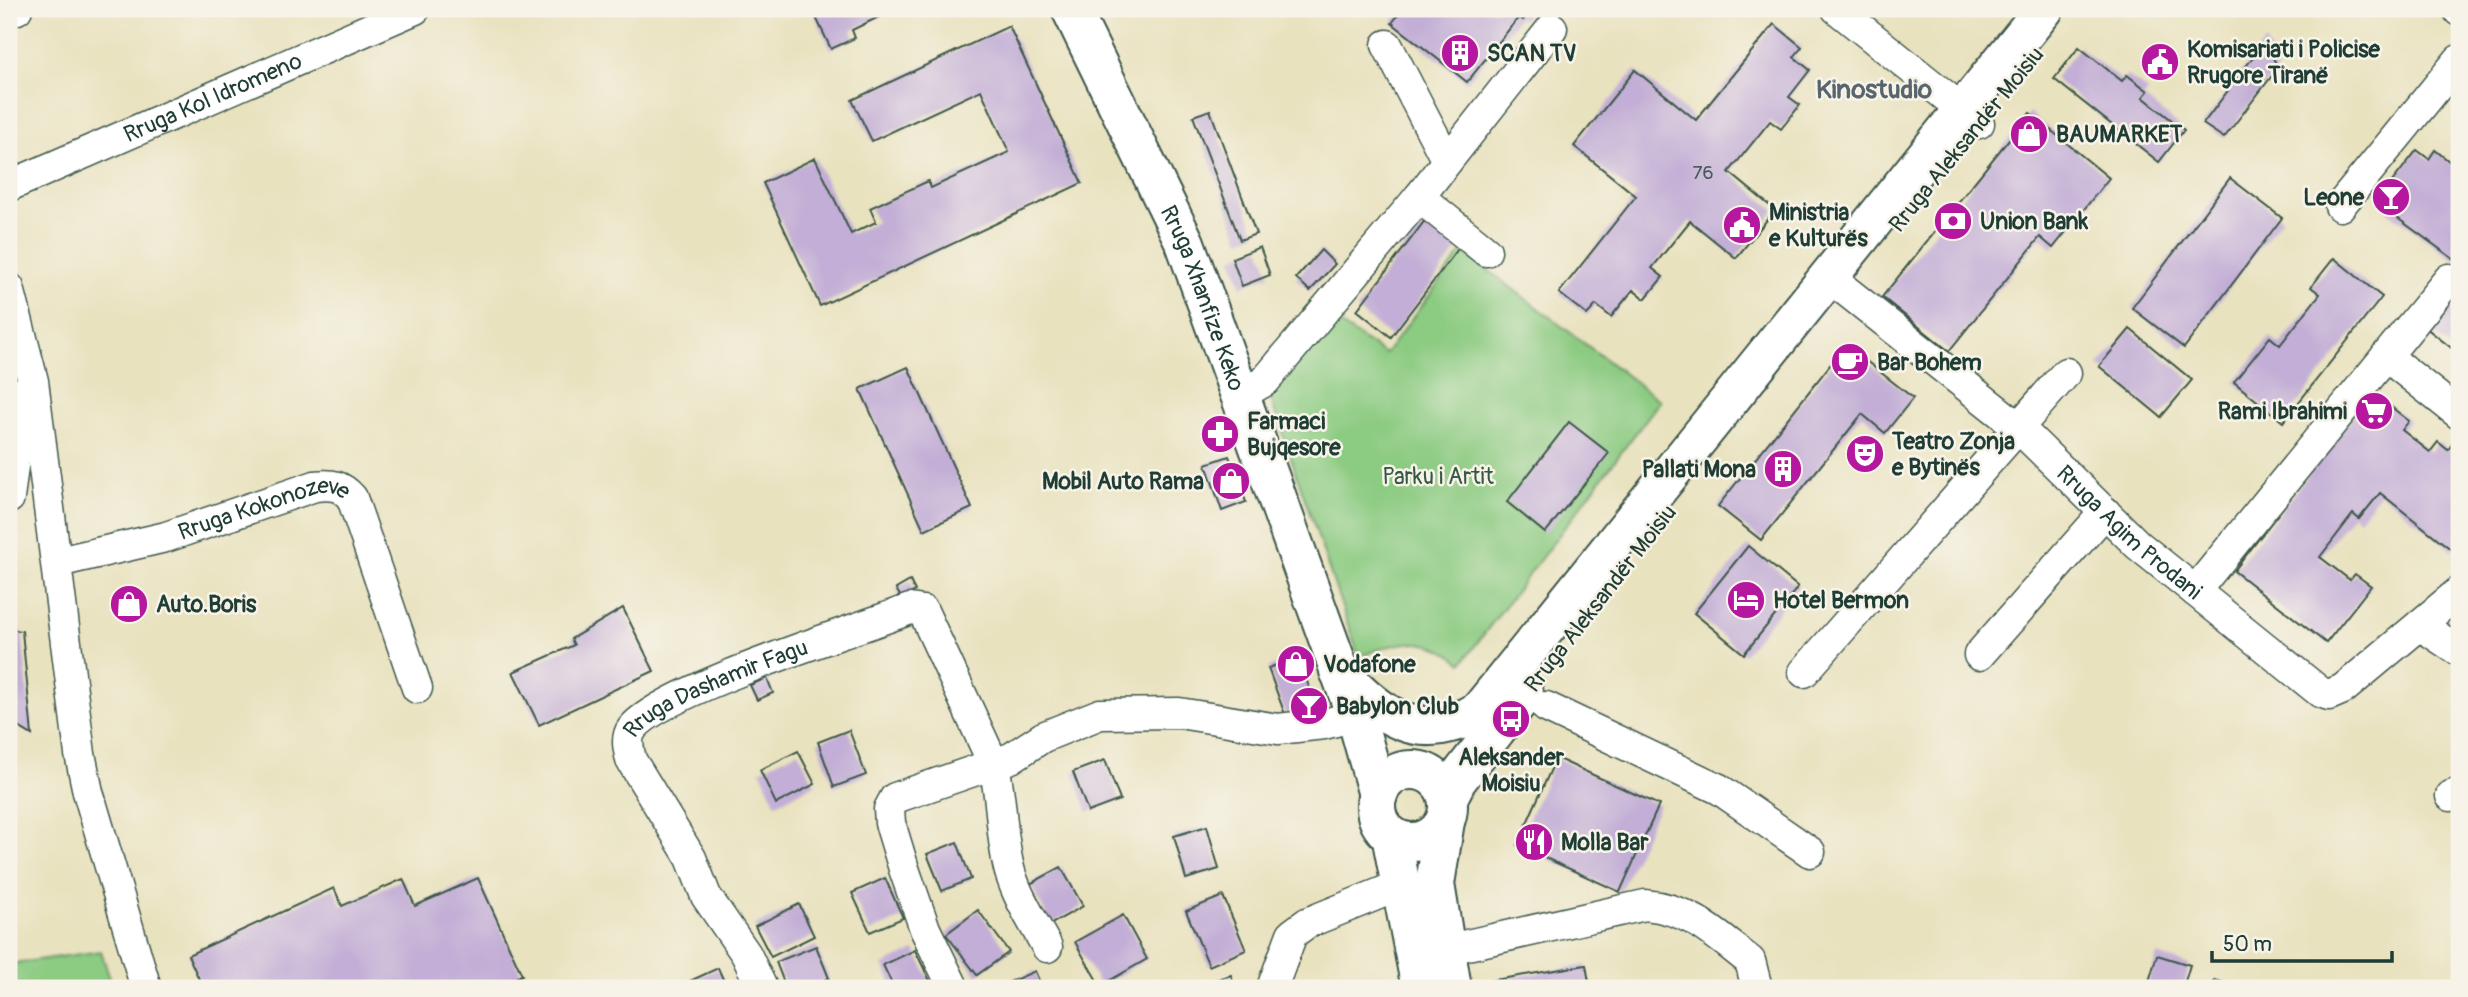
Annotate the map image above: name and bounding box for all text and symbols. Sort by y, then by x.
building icon: SCAN TV [1439,32,1481,74]
place label: Komisariati i Policise Rrugore Tiranë [2187,35,2380,90]
place label: SCAN TV [1487,39,1577,68]
street label: Rruga Aleksandër Moisiu [1883,41,2050,238]
public building icon: Komisariati i Policise Rrugore Tiranë [2139,41,2181,83]
street label: Rruga Kol Idromeno [119,46,306,149]
district label: Kinostudio [1816,74,1932,106]
shop icon: BAUMARKET [2008,113,2050,155]
place label: BAUMARKET [2056,120,2183,149]
house number: 76 [1692,161,1714,185]
bar icon: Leone [2370,176,2412,218]
place label: Leone [2303,183,2365,212]
place label: Ministria e Kulturës [1768,198,1869,253]
bank icon: Union Bank [1932,200,1974,242]
street label: Rruga Xhanfize Keko [1154,201,1251,395]
public building icon: Ministria e Kulturës [1721,204,1763,246]
place label: Union Bank [1980,207,2089,236]
cafe icon: Bar Bohem [1829,341,1871,383]
place label: Bar Bohem [1877,348,1982,377]
supermarket icon: Rami Ibrahimi [2353,390,2395,432]
place label: Rami Ibrahimi [2218,397,2347,426]
place label: Farmaci Bujqesore [1247,407,1341,462]
pharmacy icon: Farmaci Bujqesore [1199,413,1241,455]
place label: Teatro Zonja e Bytinës [1891,427,2015,482]
theatre icon: Teatro Zonja e Bytinës [1844,433,1886,475]
building icon: Pallati Mona [1762,448,1804,490]
place label: Pallati Mona [1642,455,1756,484]
street label: Rruga Agim Prodani [2050,459,2208,606]
shop icon: Mobil Auto Rama [1210,460,1252,502]
park label: Parku i Artit [1382,462,1495,491]
place label: Mobil Auto Rama [1042,467,1204,496]
street label: Rruga Kokonozeve [174,471,357,547]
street label: Rruga Aleksandër Moisiu [1518,498,1683,698]
hotel icon: Hotel Bermon [1725,579,1767,621]
shop icon: Auto.Boris [108,583,150,625]
place label: Hotel Bermon [1773,586,1909,615]
place label: Auto.Boris [156,590,257,619]
street label: Rruga Dashamir Fagu [617,633,812,743]
shop icon: Vodafone [1275,643,1317,685]
place label: Vodafone [1323,650,1416,679]
bar icon: Babylon Club [1288,685,1330,727]
place label: Babylon Club [1336,692,1459,721]
bus stop icon: Aleksander Moisiu [1490,698,1532,740]
place label: Aleksander Moisiu [1458,743,1565,798]
restaurant icon: Molla Bar [1513,821,1555,863]
place label: Molla Bar [1561,828,1649,857]
scale bar [2212,920,2393,964]
text: 50 m [2223,931,2272,958]

